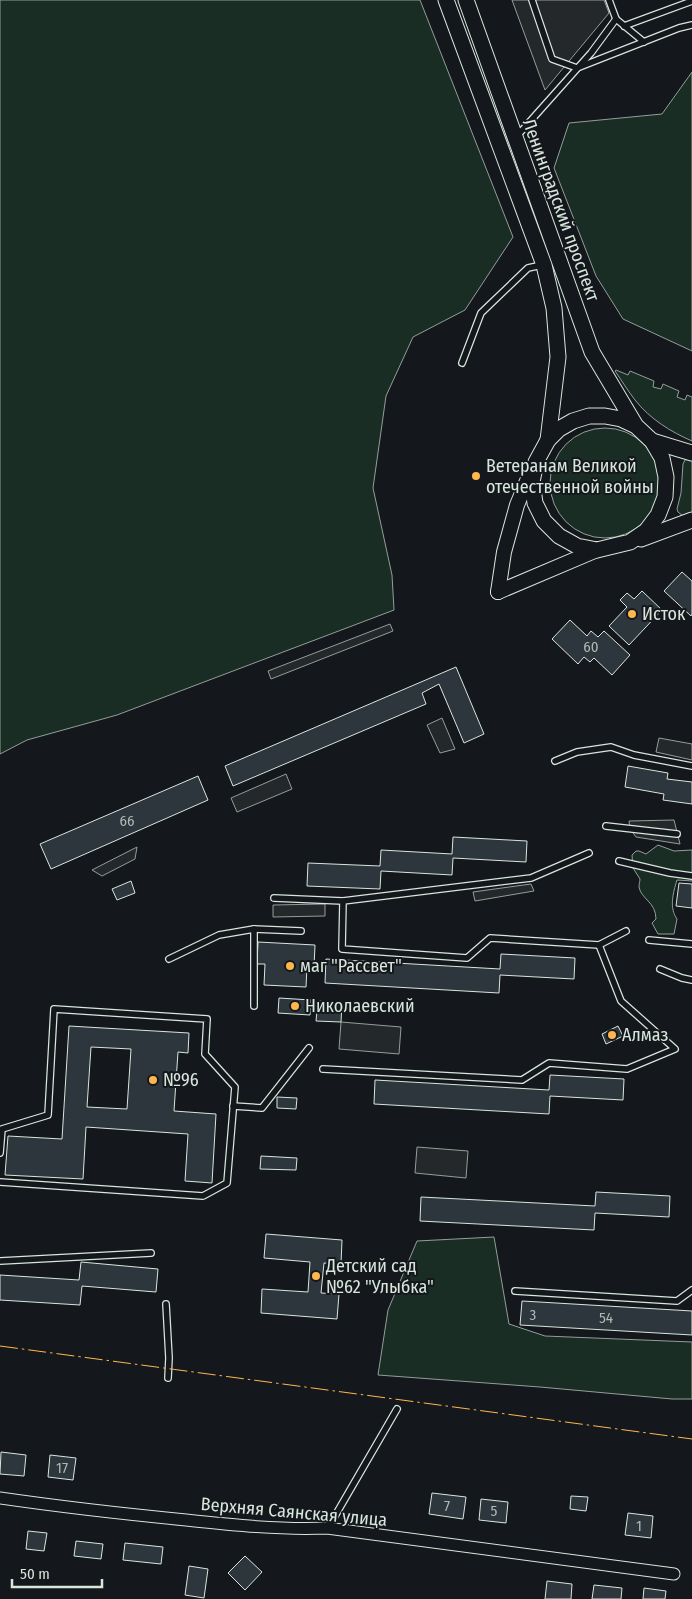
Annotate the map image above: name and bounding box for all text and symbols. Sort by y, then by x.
street label: Ленинградский проспект [518,116,605,305]
place label: Ветеранам Великой отечественной войны [486,455,654,498]
marker: Ветеранам Великой отечественной войны [470,470,482,482]
place label: Исток [642,603,686,625]
marker: Исток [626,608,638,620]
house number: 60 [583,638,599,656]
house number: 66 [120,812,134,830]
place label: маг "Рассвет" [300,955,402,977]
marker: маг "Рассвет" [284,960,296,972]
place label: Николаевский [305,995,415,1017]
marker: Николаевский [289,1000,301,1012]
place label: Алмаз [622,1024,668,1046]
marker: Алмаз [606,1029,618,1041]
place label: №96 [163,1069,199,1091]
marker: №96 [147,1074,159,1086]
place label: Детский сад №62 "Улыбка" [325,1255,434,1298]
marker: Детский сад №62 "Улыбка" [310,1270,322,1282]
house number: 3 [530,1306,537,1324]
house number: 54 [599,1309,613,1327]
house number: 17 [56,1459,68,1477]
street label: Верхняя Саянская улица [200,1493,388,1531]
house number: 7 [444,1497,450,1515]
house number: 5 [491,1502,498,1520]
house number: 1 [636,1517,642,1535]
scale bar [12,1556,102,1588]
text: 50 m [20,1565,50,1583]

